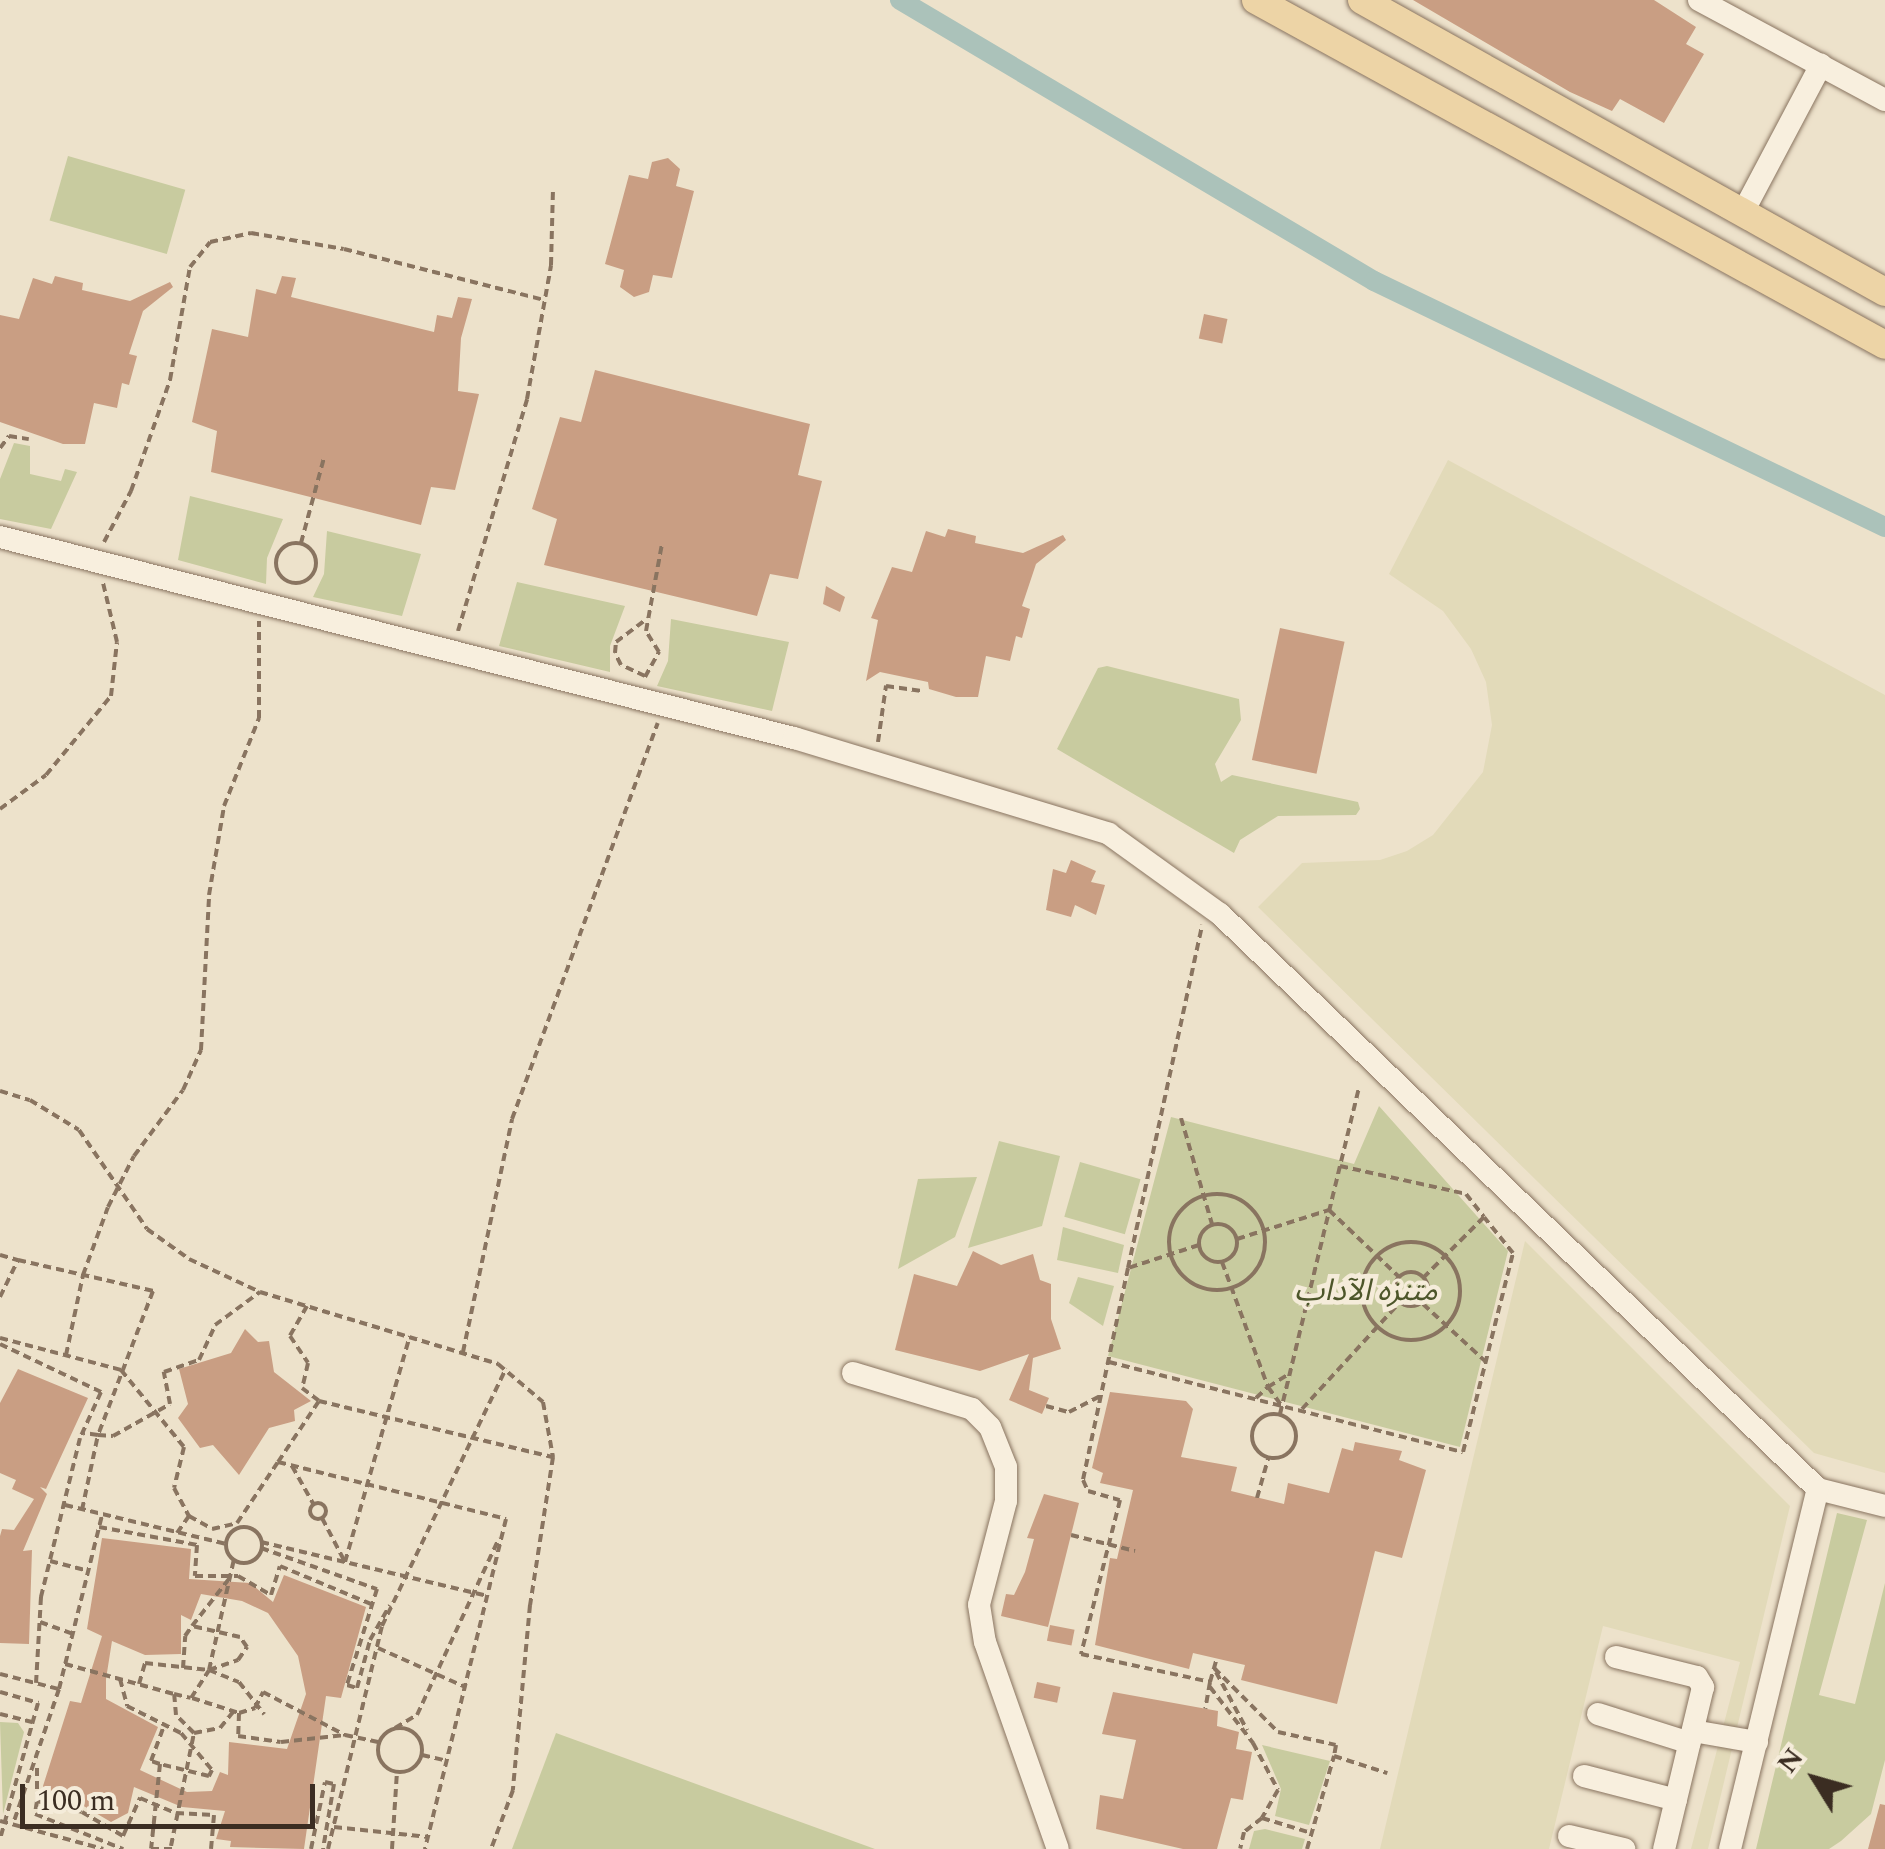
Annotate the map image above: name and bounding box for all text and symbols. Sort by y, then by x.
park label: متنزه الآداب [1294,1273,1438,1309]
north arrow [1765,1729,1865,1829]
text: N [1767,1739,1815,1783]
scale bar [25,1764,320,1826]
text: 100 m [37,1778,115,1824]

